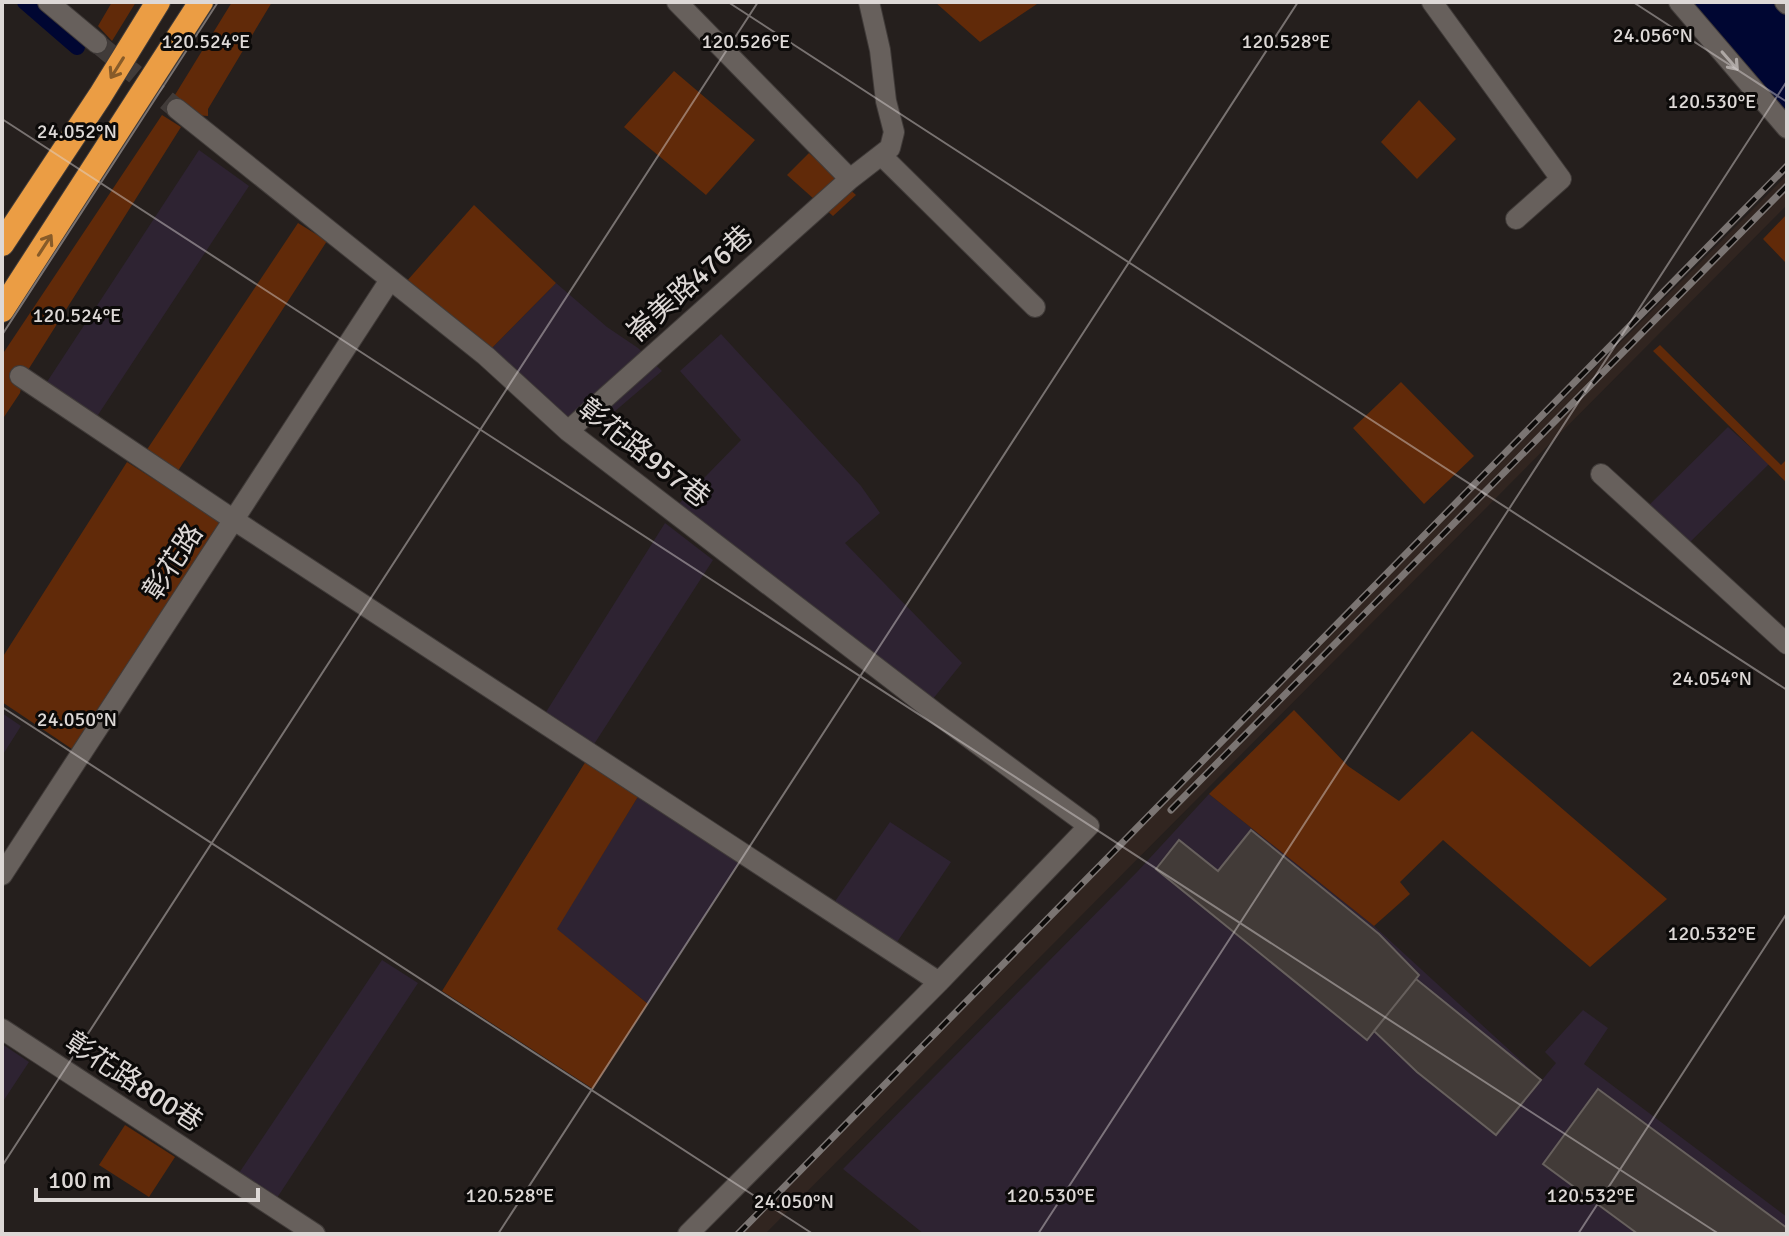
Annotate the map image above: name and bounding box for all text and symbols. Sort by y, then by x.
text: 24.056°N [1613,23,1693,48]
text: 120.524°E [162,29,250,54]
text: 120.526°E [702,29,790,54]
text: 120.528°E [1242,29,1330,54]
one-way arrow [1721,50,1739,71]
one-way arrow [109,56,125,79]
text: 120.530°E [1668,89,1756,114]
text: 24.052°N [37,119,117,144]
street label: 崙美路476巷 [620,219,760,349]
one-way arrow [36,234,53,256]
text: 120.524°E [33,303,121,328]
street label: 彰花路957巷 [572,391,716,515]
street label: 彰花路 [136,518,210,606]
text: 24.054°N [1672,666,1752,691]
text: 24.050°N [37,707,117,732]
text: 120.532°E [1668,921,1756,946]
street label: 彰花路800巷 [59,1025,209,1139]
scale bar [36,1152,258,1202]
text: 100 m [48,1165,111,1195]
text: 120.528°E [466,1183,554,1208]
text: 120.530°E [1007,1183,1095,1208]
text: 120.532°E [1547,1183,1635,1208]
text: 24.050°N [754,1189,834,1214]

